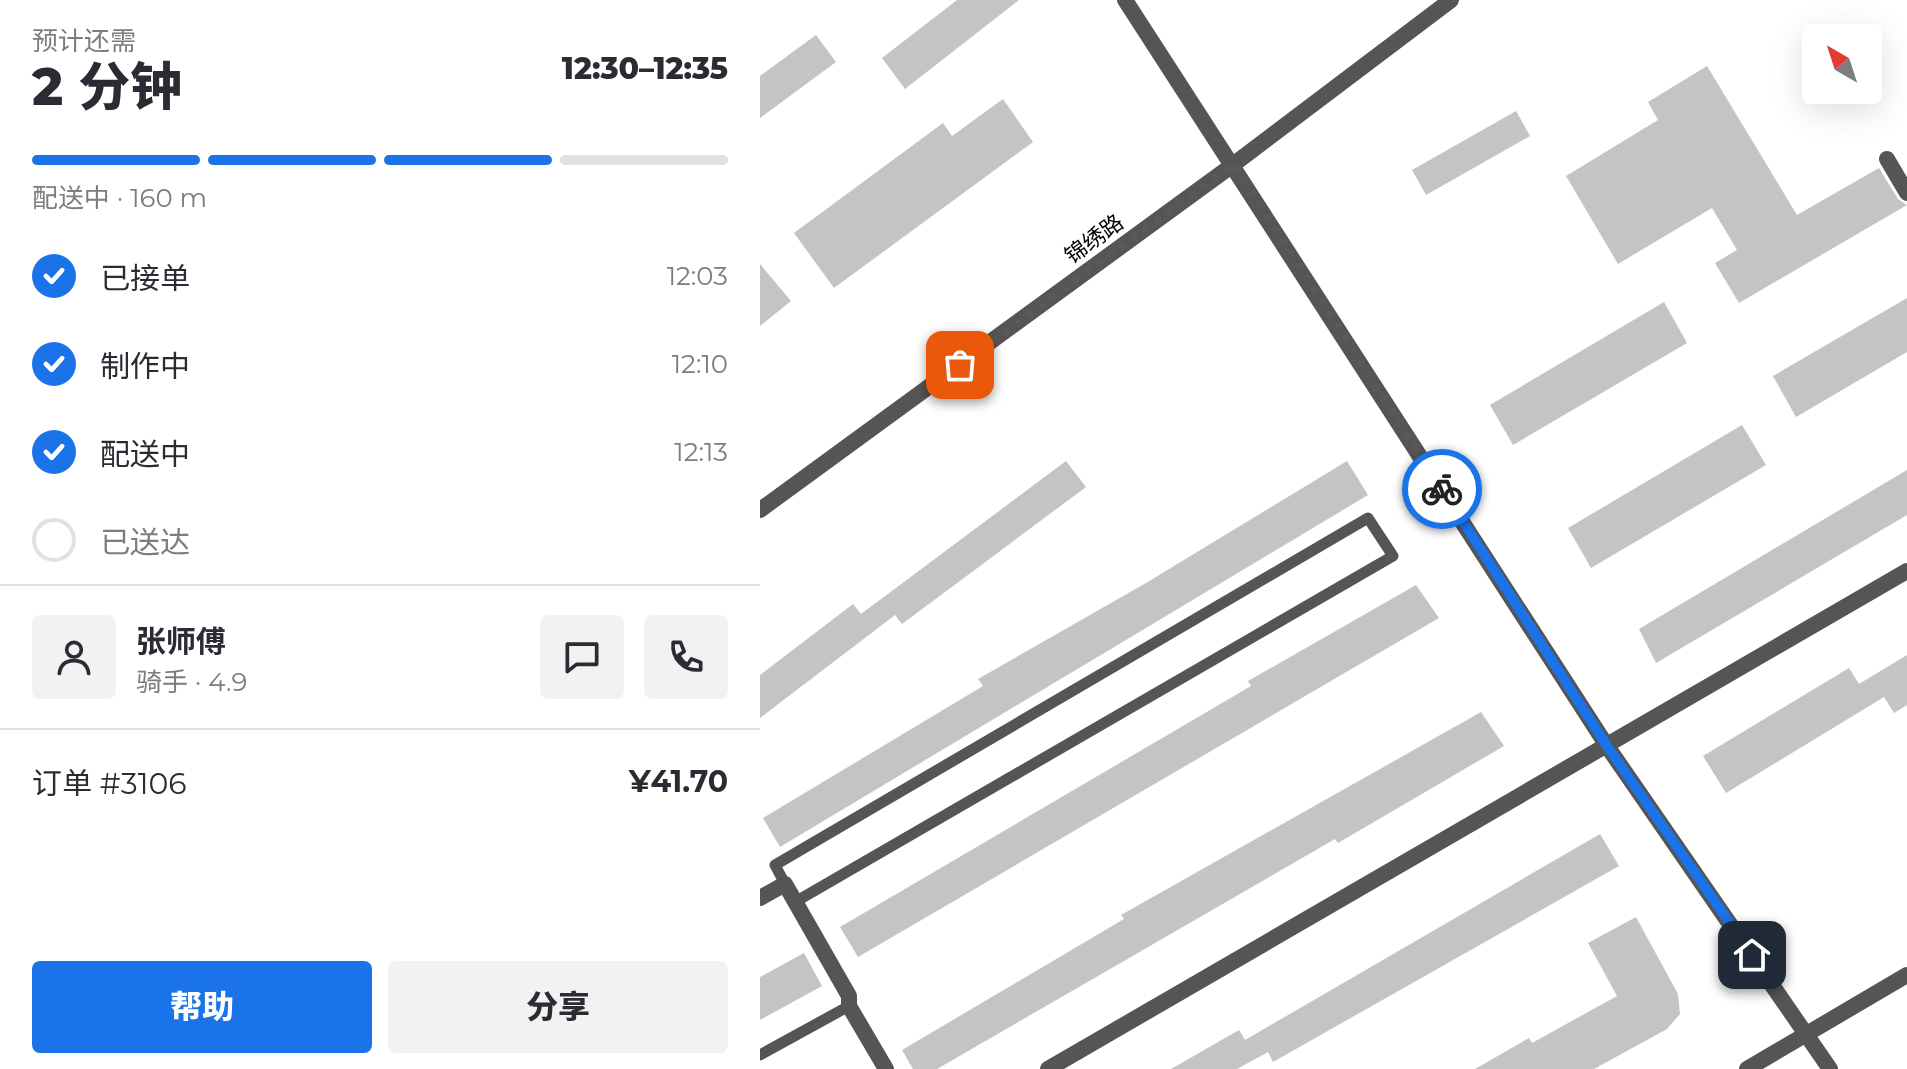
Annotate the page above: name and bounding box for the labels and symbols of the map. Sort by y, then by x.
north arrow [1802,24,1882,104]
street label: 锦绣路 [1059,209,1129,269]
pin [926,331,994,399]
courier [1402,449,1482,529]
pin [1718,921,1786,989]

